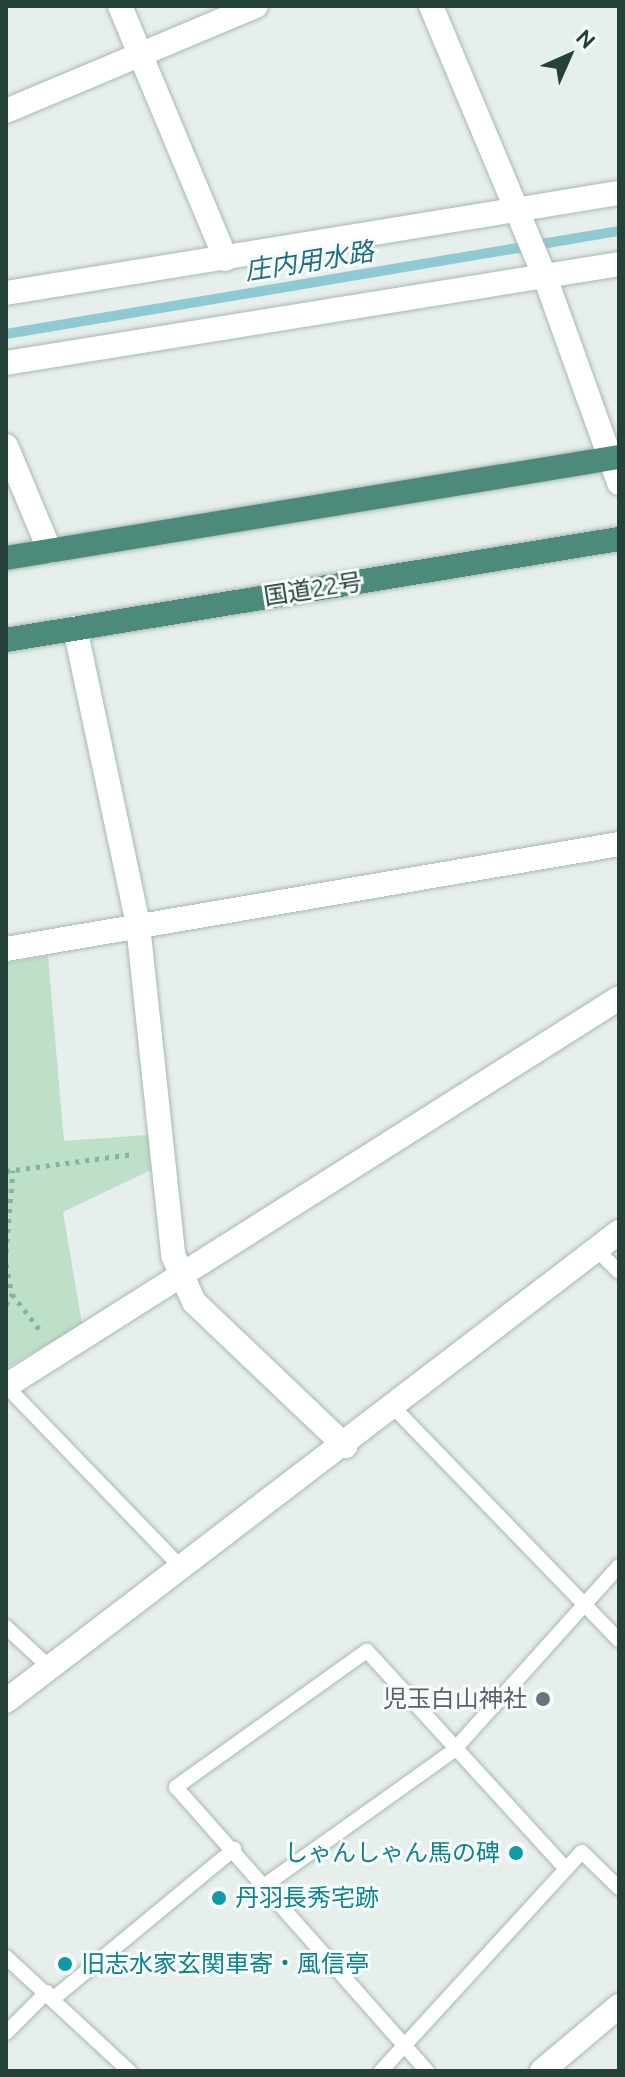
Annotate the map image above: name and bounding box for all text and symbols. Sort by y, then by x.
north arrow [529,16,609,96]
text: N [572,24,601,53]
water label: 庄内用水路 [242,235,376,287]
street label: 国道22号 [262,567,364,611]
place label: 児玉白山神社 [383,1685,527,1713]
marker: 児玉白山神社 [534,1690,552,1708]
place label: しゃんしゃん馬の碑 [284,1839,500,1867]
marker: しゃんしゃん馬の碑 [507,1844,525,1862]
place label: 丹羽長秀宅跡 [235,1884,379,1912]
marker: 丹羽長秀宅跡 [210,1889,228,1907]
place label: 旧志水家玄関車寄・風信亭 [81,1950,369,1978]
marker: 旧志水家玄関車寄・風信亭 [56,1955,74,1973]

